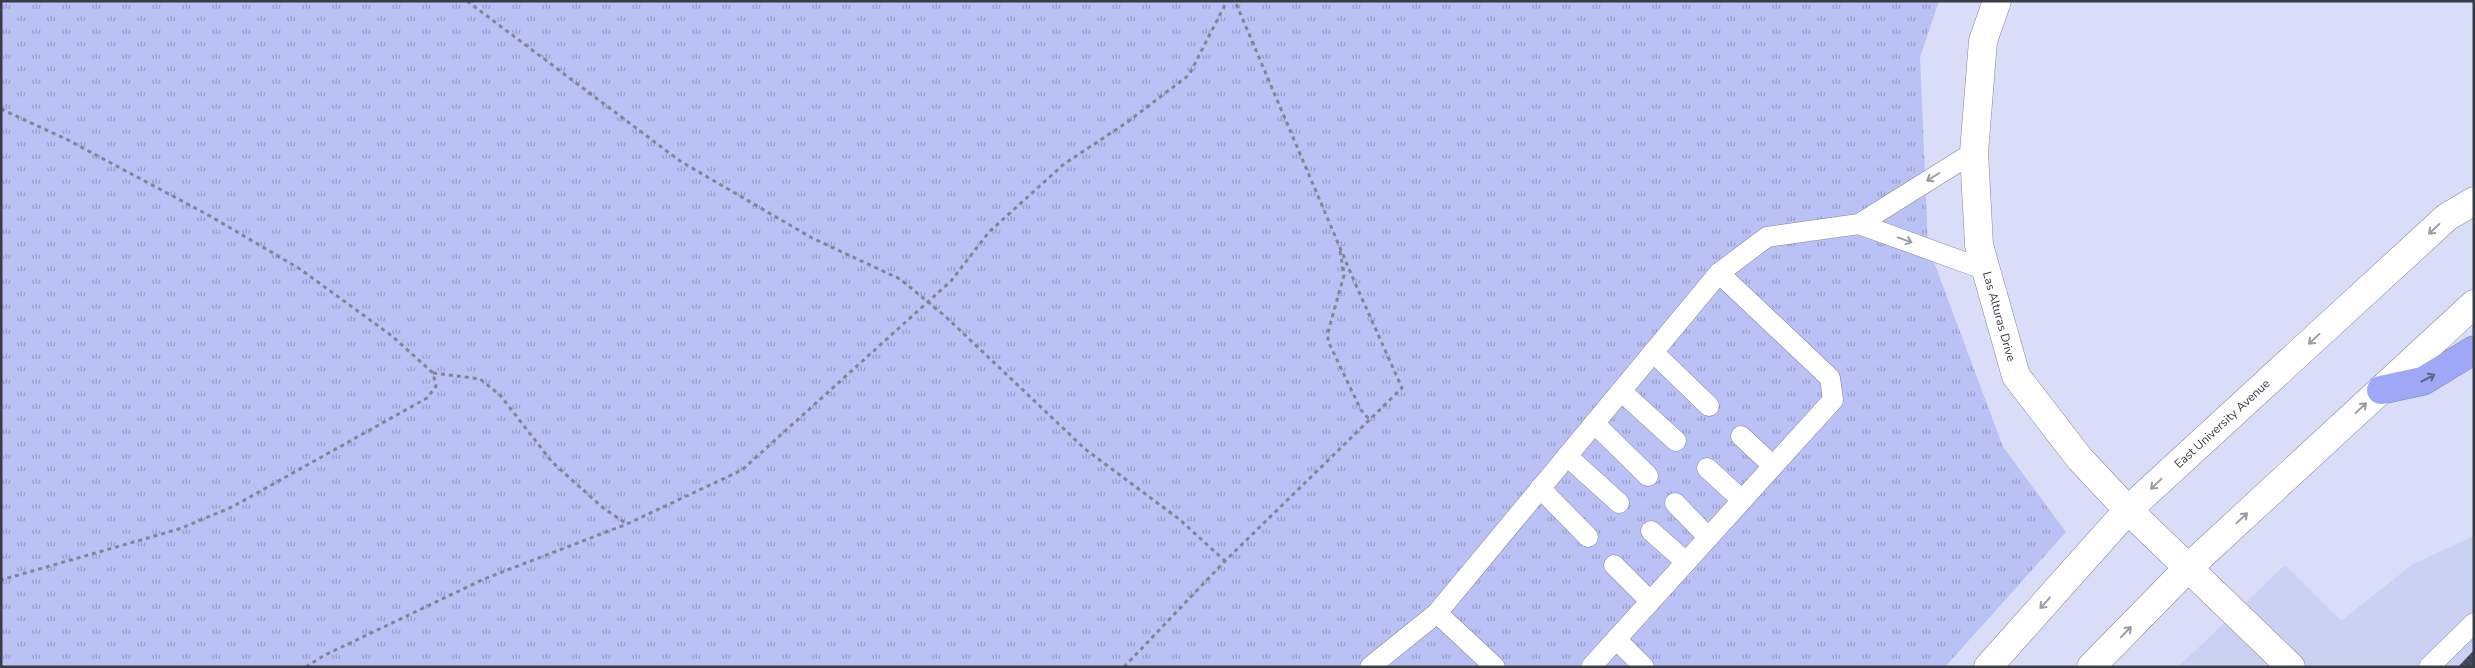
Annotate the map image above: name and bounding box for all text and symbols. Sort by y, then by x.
one-way arrow [1926,173,1940,183]
one-way arrow [2428,223,2440,235]
one-way arrow [1897,236,1912,245]
street label: Las Alturas Drive [1979,269,2019,363]
one-way arrow [2308,333,2321,345]
one-way arrow [2420,373,2435,383]
street label: East University Avenue [2171,376,2273,472]
one-way arrow [2355,402,2367,414]
one-way arrow [2150,479,2163,490]
one-way arrow [2235,512,2248,524]
one-way arrow [2039,596,2051,609]
one-way arrow [2119,626,2132,638]

